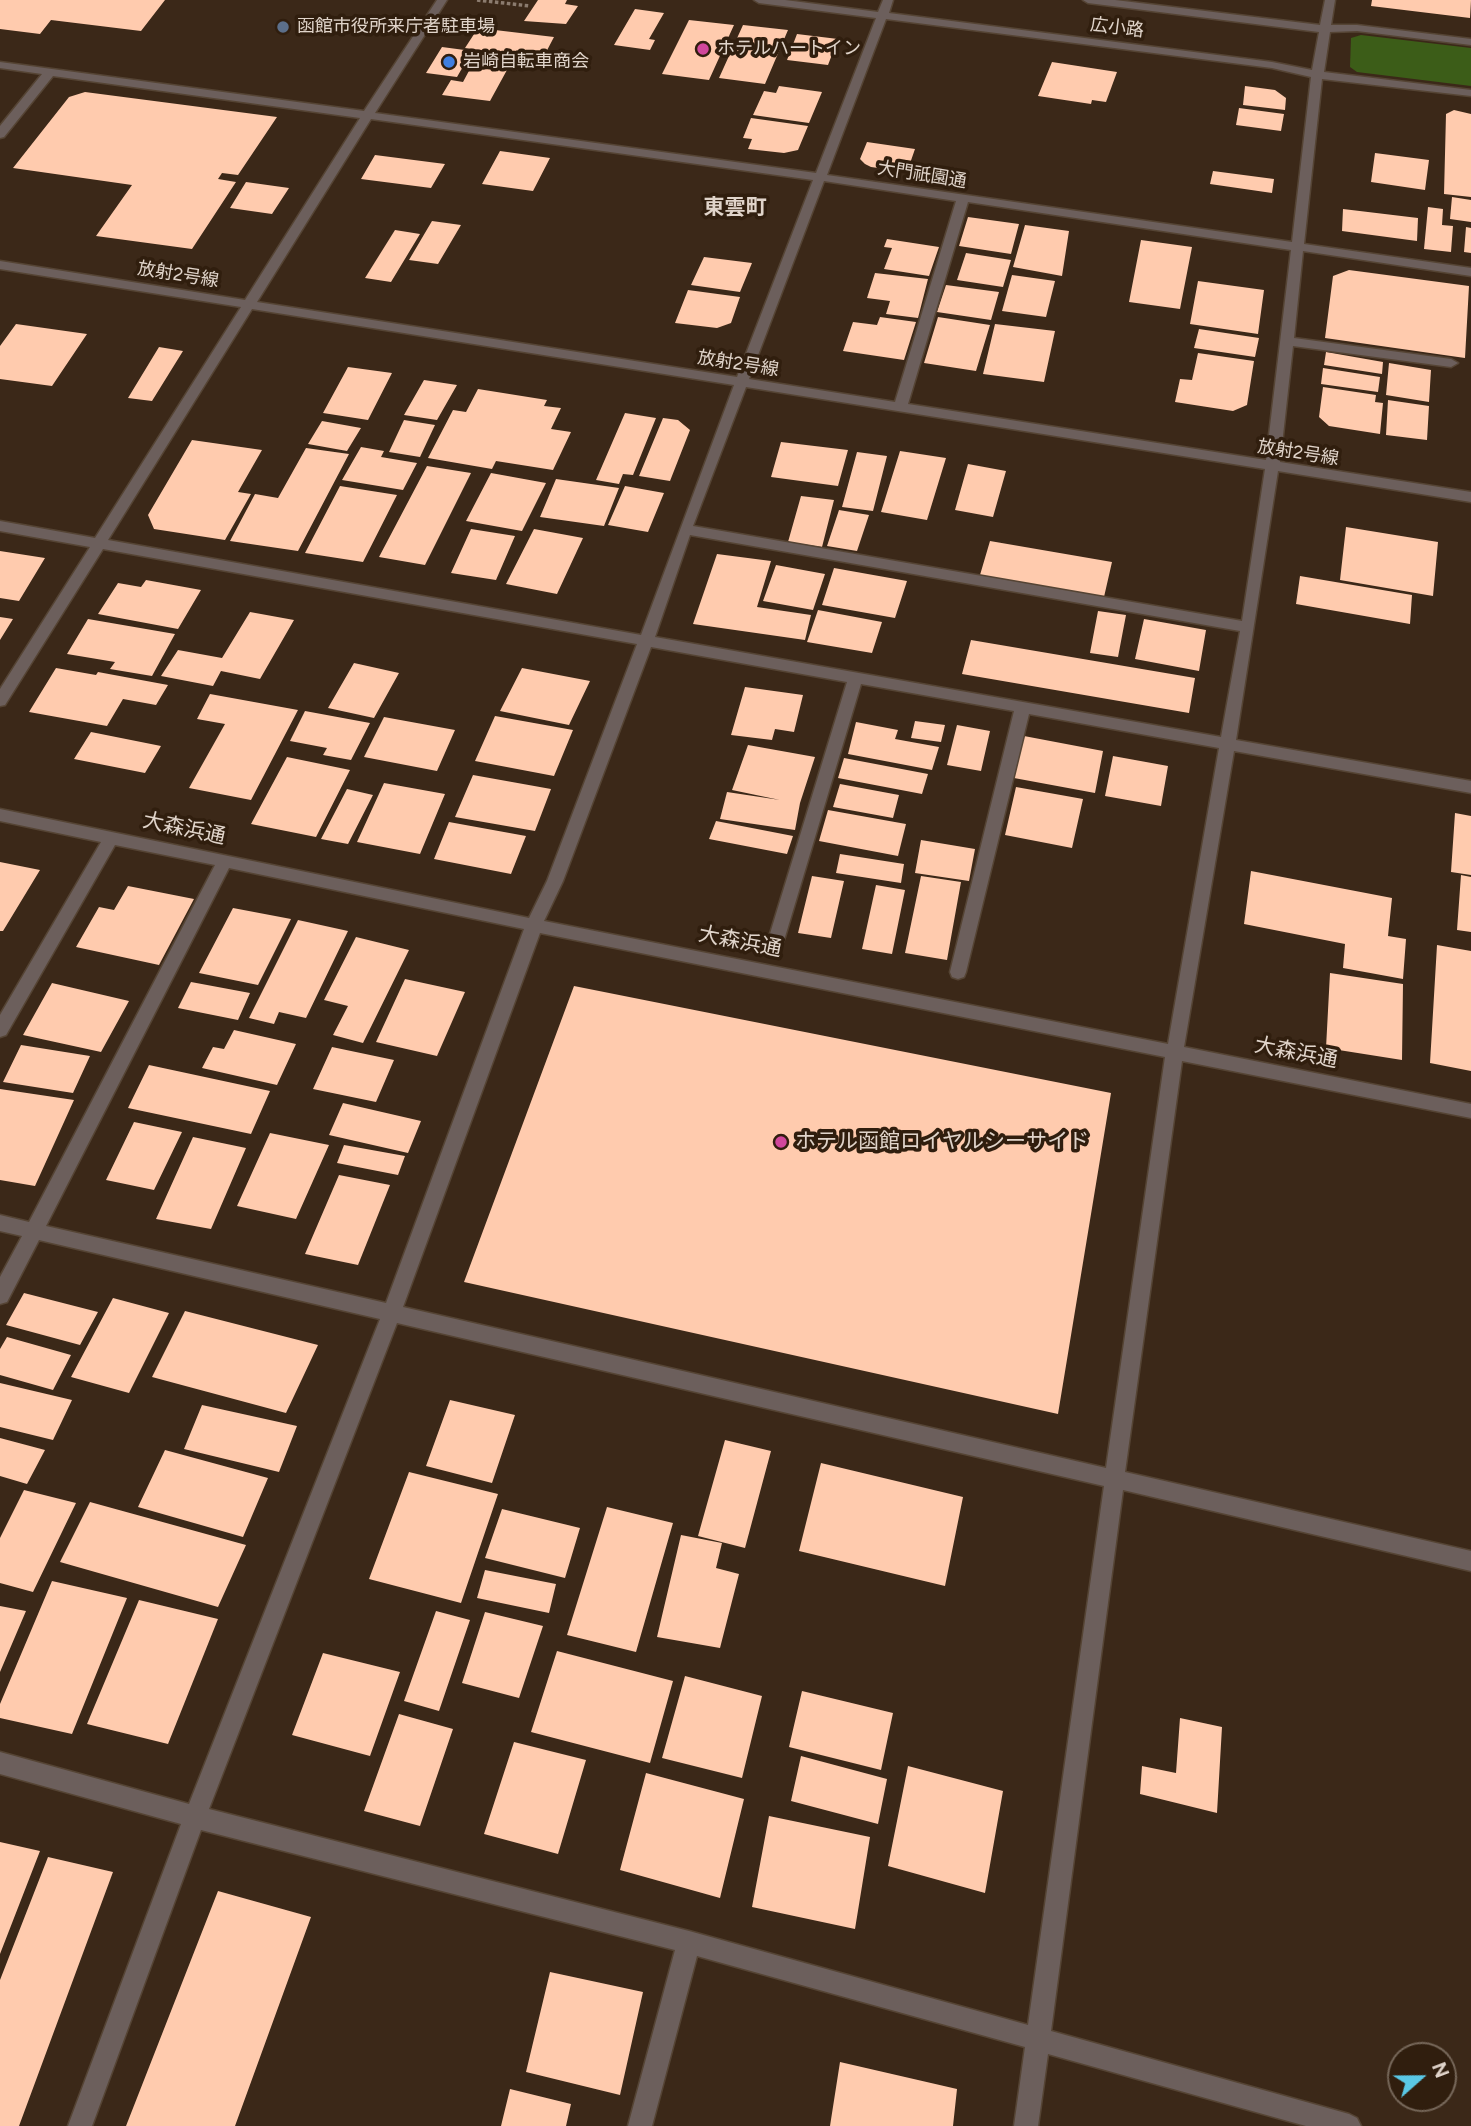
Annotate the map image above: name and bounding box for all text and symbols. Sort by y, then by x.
street label: 広小路 [1089,14,1145,42]
place label: 函館市役所来庁者駐車場 [297,16,495,38]
marker: 函館市役所来庁者駐車場 [275,19,291,35]
place label: ホテルハートイン [717,38,861,60]
marker: ホテルハートイン [695,41,711,57]
place label: 岩崎自転車商会 [463,51,589,73]
marker: 岩崎自転車商会 [441,54,457,70]
street label: 大門祇園通 [876,157,968,193]
district label: 東雲町 [704,195,766,221]
street label: 放射2号線 [136,258,220,292]
street label: 放射2号線 [696,347,780,381]
street label: 放射2号線 [1256,436,1340,470]
street label: 大森浜通 [140,808,228,850]
street label: 大森浜通 [696,922,784,962]
street label: 大森浜通 [1252,1033,1340,1073]
place label: ホテル函館ロイヤルシーサイド [795,1129,1089,1155]
marker: ホテル函館ロイヤルシーサイド [773,1134,789,1150]
north arrow [1387,2042,1457,2112]
text: N [1427,2059,1454,2081]

